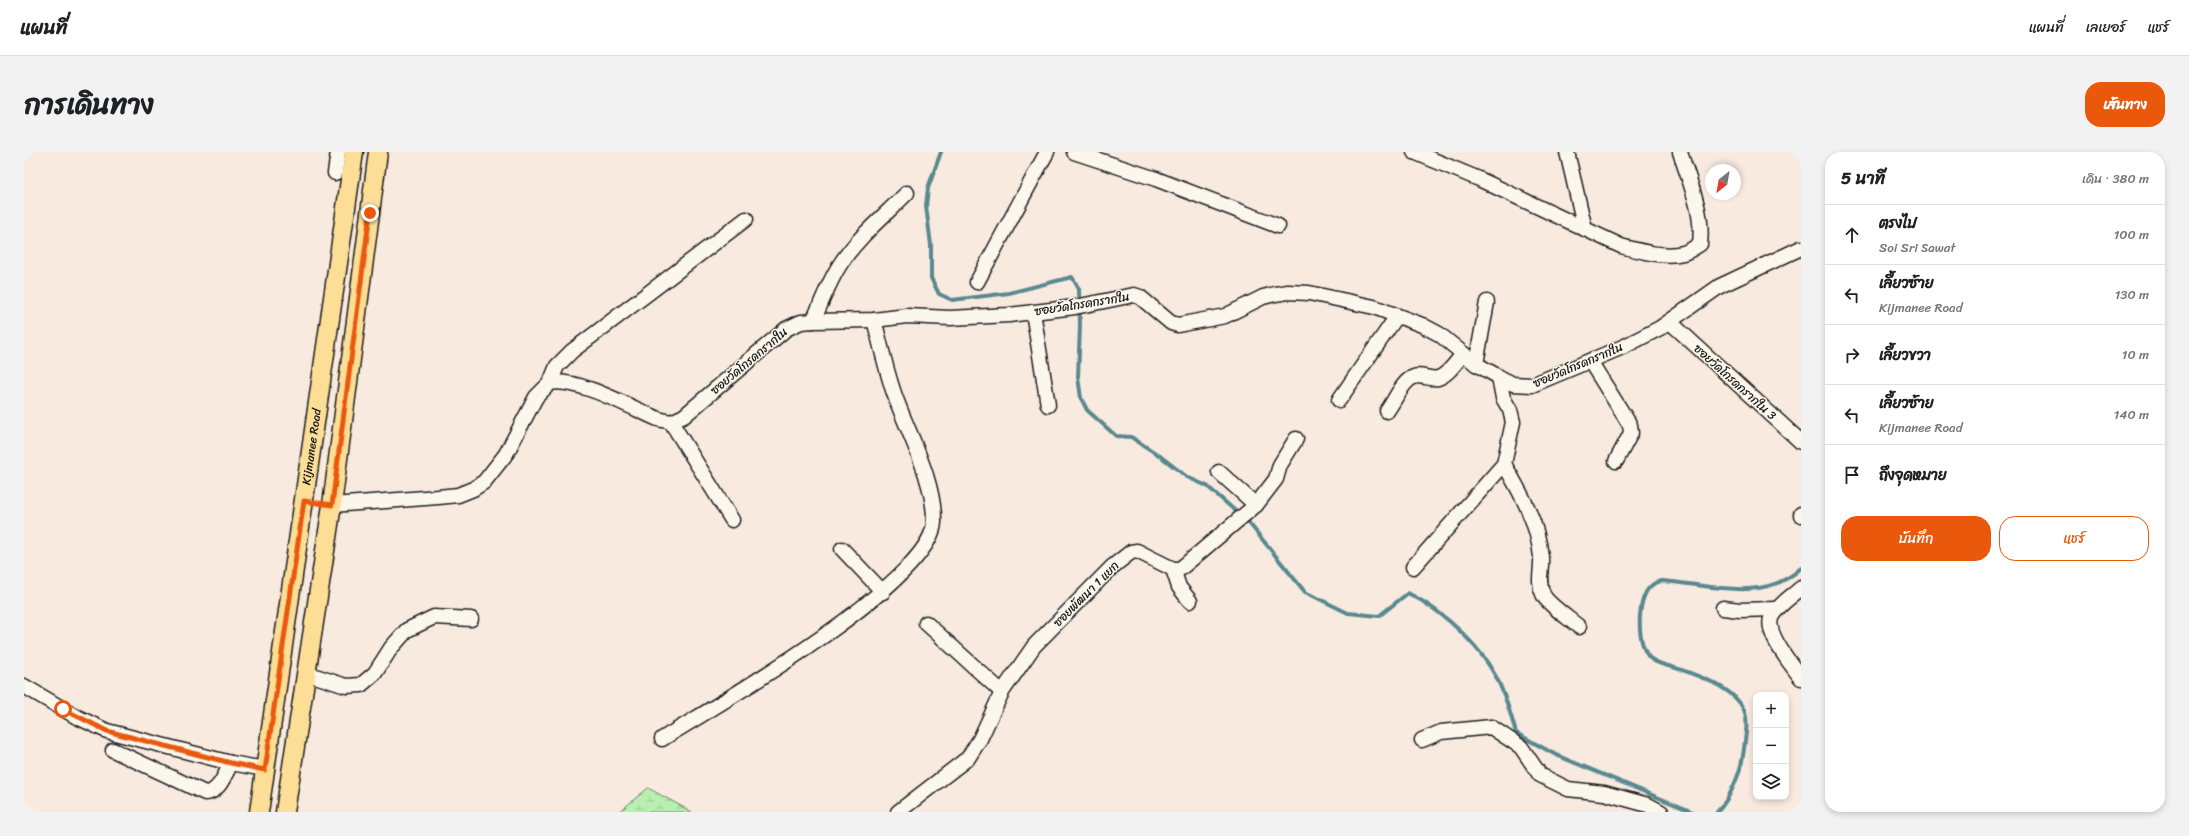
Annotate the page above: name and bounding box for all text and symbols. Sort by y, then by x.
text: แผนที่ [20,11,67,44]
text: แผนที่ [2029,15,2064,40]
text: เลเยอร์ [2086,15,2125,40]
text: แชร์ [2147,15,2169,40]
text: การเดินทาง [24,80,154,129]
button: เส้นทาง [2085,82,2165,127]
text: 5 นาที [1841,163,1885,193]
north arrow [1705,164,1741,200]
text: เดิน · 380 m [2082,167,2149,190]
route end [361,204,379,222]
text: ตรงไป [1879,210,1917,236]
text: 100 m [2114,223,2149,246]
icon: ahead [1841,224,1863,246]
text: Soi Sri Sawat [1879,236,1955,259]
text: เลี้ยวซ้าย [1879,270,1934,296]
text: 130 m [2115,283,2149,306]
icon: left [1841,284,1863,306]
street label: ซอยวัดโกรดกรากใน [1033,286,1131,322]
text: Kijmanee Road [1879,296,1963,319]
street label: ซอยวัดโกรดกรากใน [705,322,793,400]
street label: ซอยวัดโกรดกรากใน [1529,336,1627,394]
street label: ซอยวัดโกรดกรากใน 3 [1688,338,1782,426]
text: เลี้ยวขวา [1879,342,1931,368]
text: 10 m [2122,343,2149,366]
icon: right [1841,344,1863,366]
text: เลี้ยวซ้าย [1879,390,1934,416]
text: 140 m [2114,403,2149,426]
icon: left [1841,404,1863,426]
street label: Kijmanee Road [295,405,328,487]
text: Kijmanee Road [1879,416,1963,439]
text: ถึงจุดหมาย [1879,462,1947,488]
icon: arrive [1841,464,1863,486]
button: บันทึก [1841,516,1991,561]
button: แชร์ [1999,516,2149,561]
street label: ซอยพัฒนา 1 แยก [1048,556,1124,632]
map controls [1753,692,1789,800]
button: + [1753,692,1789,728]
route start [54,700,72,718]
button: − [1753,728,1789,764]
button: layers [1753,764,1789,800]

